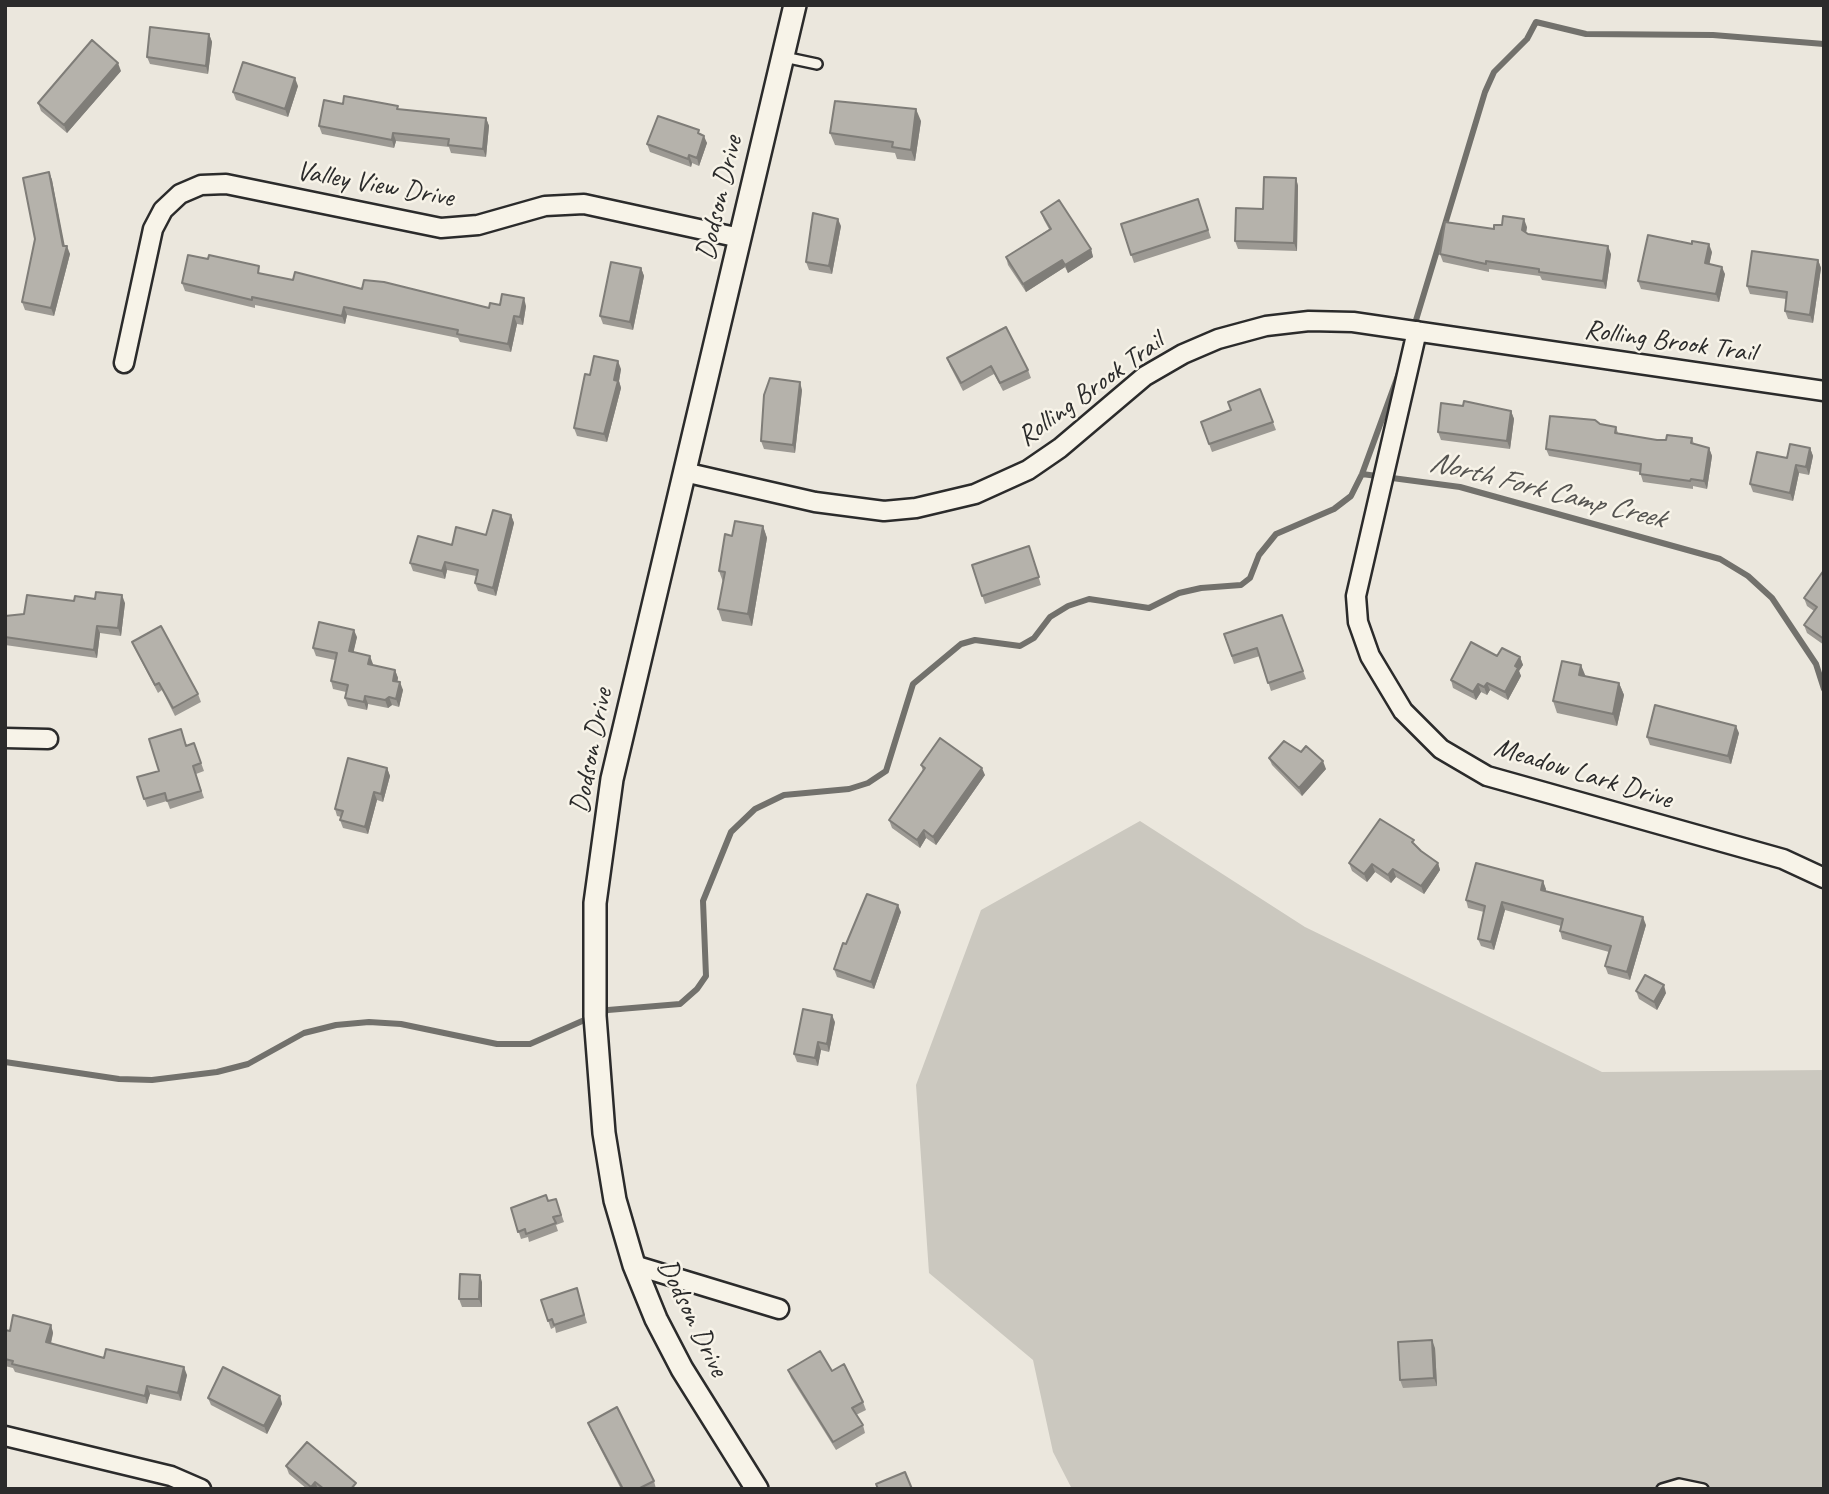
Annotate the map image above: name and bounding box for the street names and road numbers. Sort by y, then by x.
street label: Dodson Drive [689,133,751,263]
street label: Valley View Drive [294,155,456,215]
street label: Rolling Brook Trail [1582,313,1758,371]
street label: Rolling Brook Trail [1011,326,1171,454]
street label: Dodson Drive [563,686,621,816]
street label: Meadow Lark Drive [1490,731,1676,817]
street label: Dodson Drive [649,1254,735,1382]

